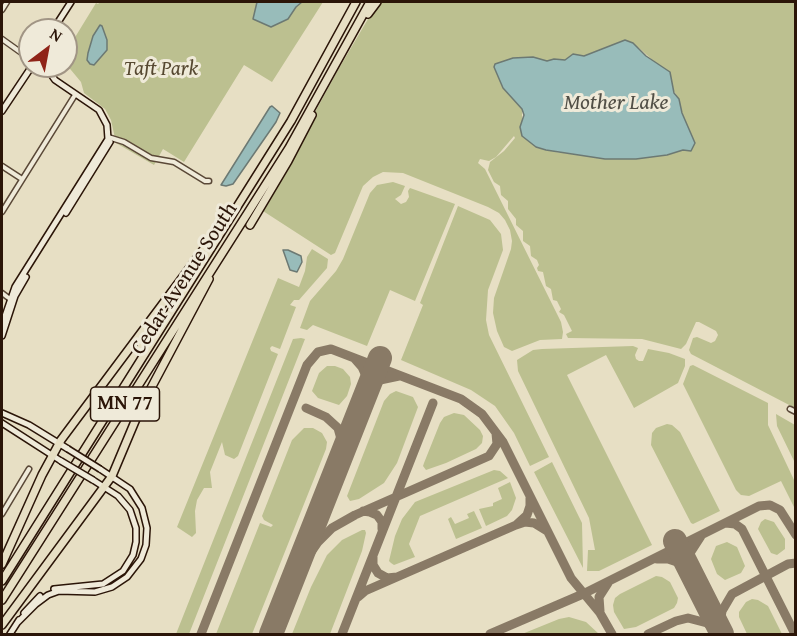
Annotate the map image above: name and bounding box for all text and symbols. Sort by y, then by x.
north arrow [18,18,78,78]
text: N [46,21,67,47]
park label: Taft Park [124,57,198,83]
water label: Mother Lake [564,90,668,116]
street label: Cedar Avenue South [126,198,244,360]
road number: MN 77 [90,387,160,421]

